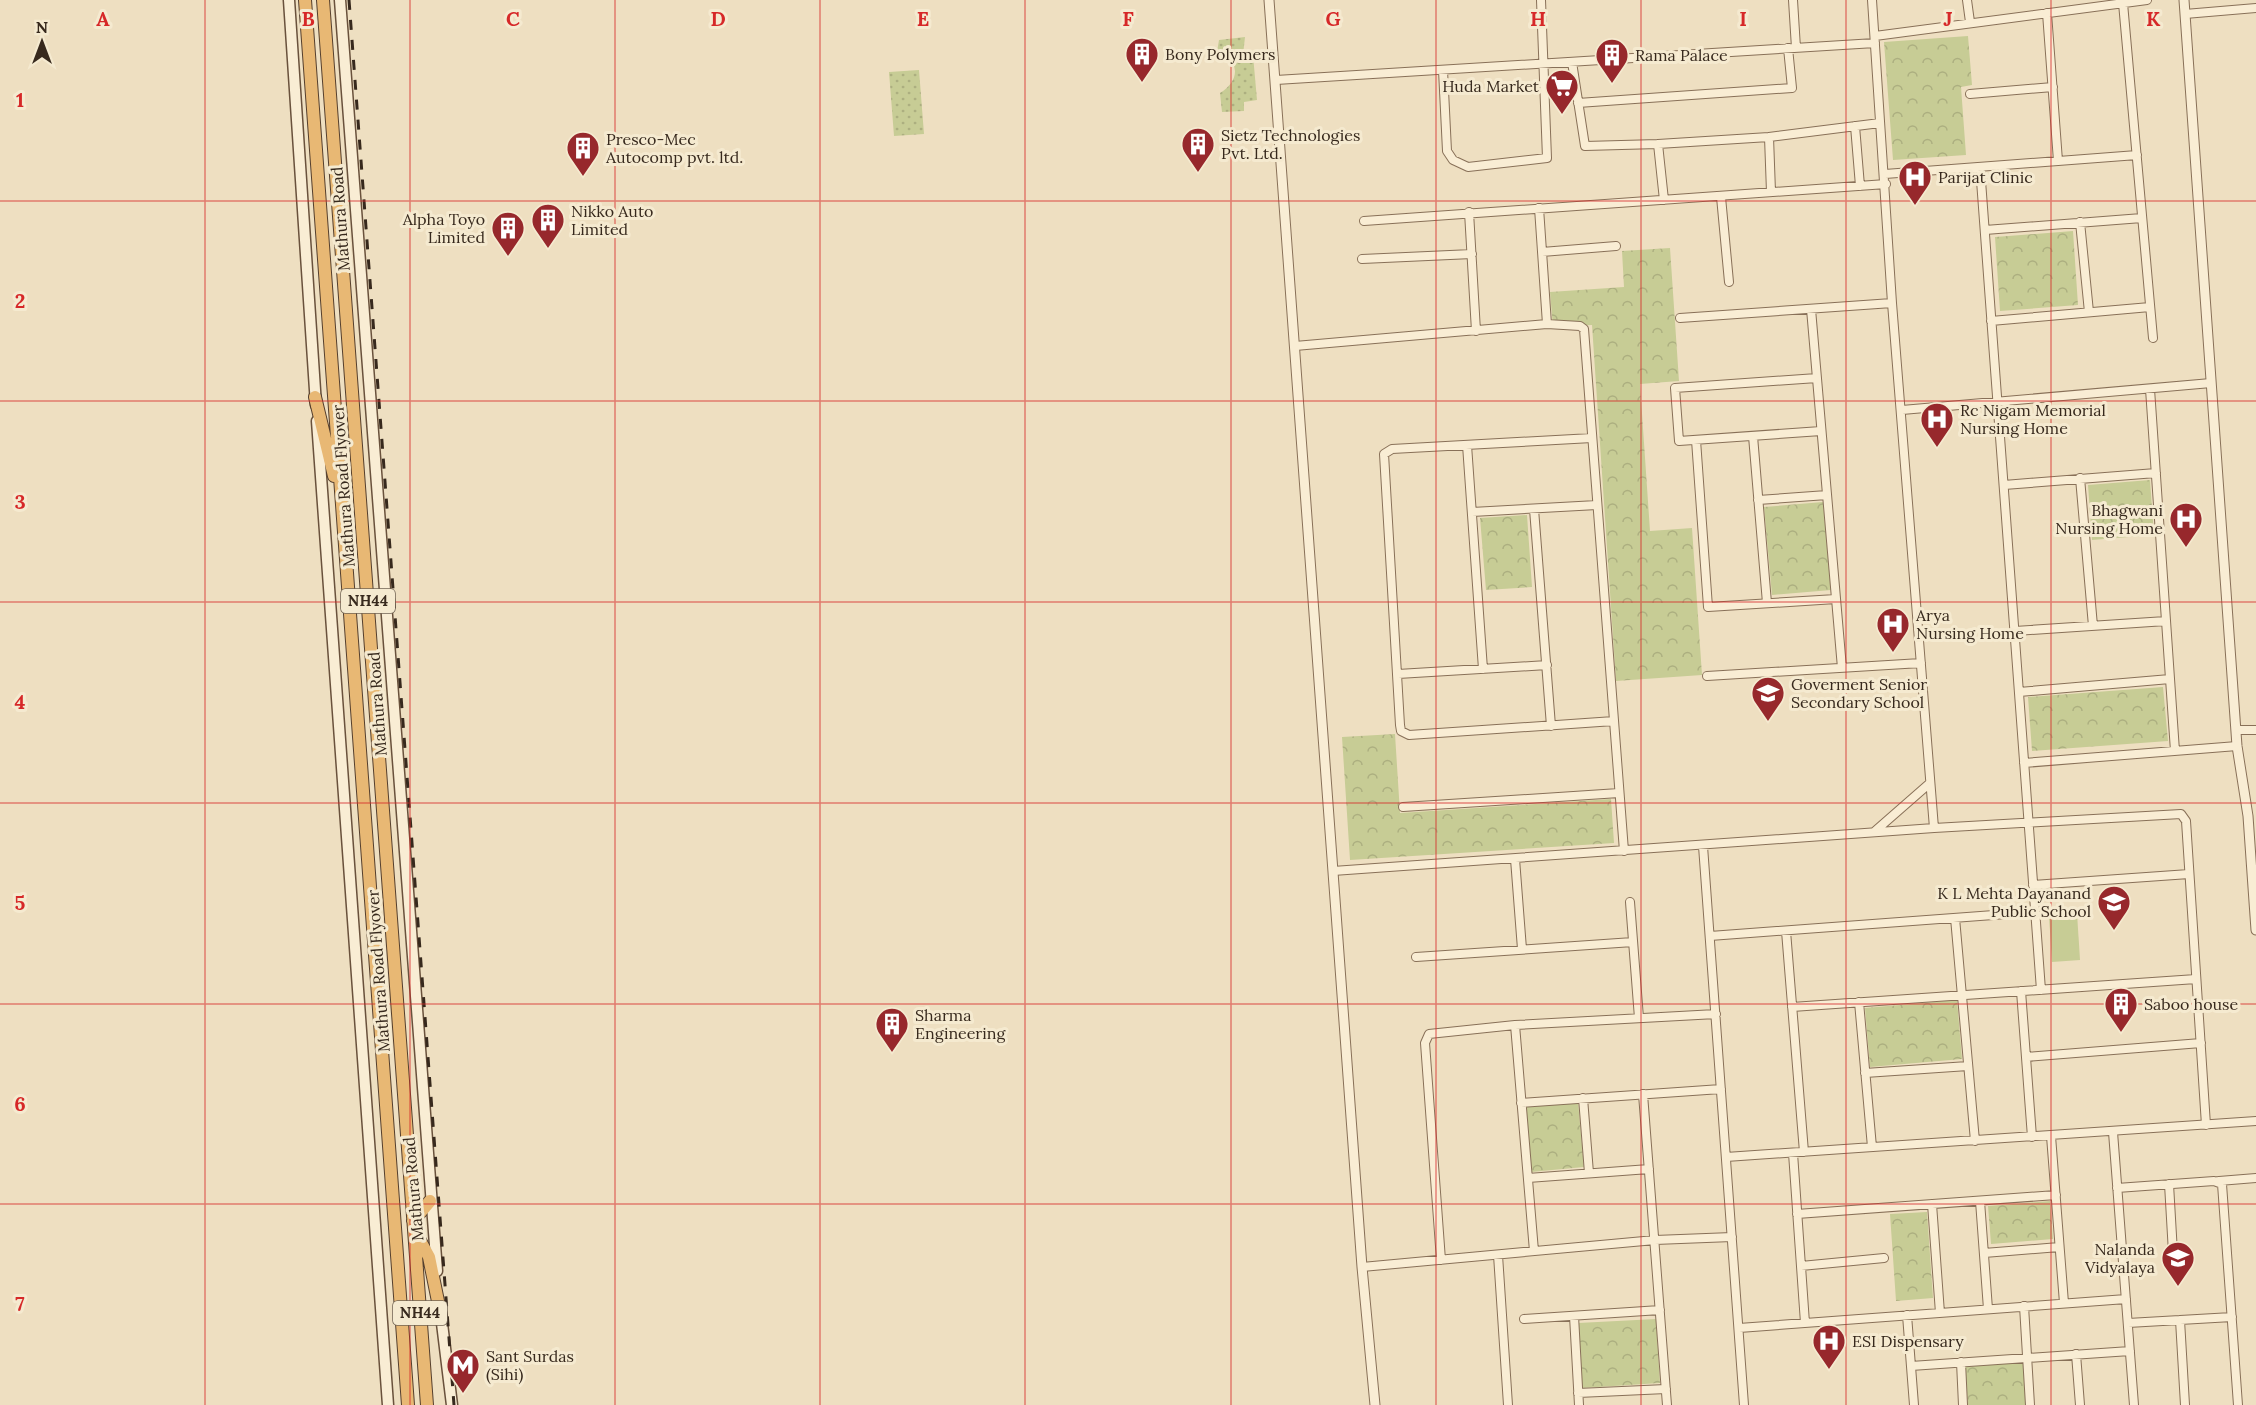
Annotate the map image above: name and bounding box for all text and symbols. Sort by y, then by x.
text: A [96,6,110,31]
text: B [301,6,315,31]
text: C [506,6,520,31]
text: D [710,6,726,31]
text: E [917,6,929,31]
text: F [1122,6,1134,31]
text: G [1325,6,1341,31]
text: H [1530,6,1546,31]
text: I [1739,6,1747,31]
text: J [1943,6,1953,31]
text: K [2146,6,2161,31]
north arrow [12,12,72,72]
text: N [36,17,48,37]
building icon: Bony Polymers [1124,36,1160,83]
building icon: Rama Palace [1594,37,1630,84]
place label: Bony Polymers [1165,44,1276,64]
place label: Rama Palace [1635,45,1728,65]
supermarket icon: Huda Market [1544,68,1580,115]
place label: Huda Market [1442,76,1540,96]
text: 1 [16,87,24,112]
place label: Sietz Technologies Pvt. Ltd. [1221,125,1360,163]
building icon: Sietz Technologies Pvt. Ltd. [1180,126,1216,173]
place label: Presco-Mec Autocomp pvt. ltd. [605,129,743,167]
building icon: Presco-Mec Autocomp pvt. ltd. [565,130,601,177]
hospital icon: Parijat Clinic [1897,159,1933,206]
street label: Mathura Road [326,166,354,272]
place label: Parijat Clinic [1938,167,2033,187]
place label: Nikko Auto Limited [571,201,653,239]
building icon: Nikko Auto Limited [530,202,566,249]
place label: Alpha Toyo Limited [402,209,485,247]
building icon: Alpha Toyo Limited [490,210,526,257]
text: 2 [15,288,25,313]
place label: Rc Nigam Memorial Nursing Home [1960,400,2106,438]
hospital icon: Rc Nigam Memorial Nursing Home [1919,401,1955,448]
street label: Mathura Road Flyover [327,404,359,568]
text: 3 [14,489,26,514]
place label: Bhagwani Nursing Home [2055,500,2163,538]
hospital icon: Bhagwani Nursing Home [2168,501,2204,548]
road number: NH44 [341,589,395,613]
place label: Arya Nursing Home [1915,605,2024,643]
hospital icon: Arya Nursing Home [1875,606,1911,653]
street label: Mathura Road [363,651,391,757]
place label: Goverment Senior Secondary School [1791,674,1927,712]
school or university icon: Goverment Senior Secondary School [1750,675,1786,722]
text: 4 [15,689,26,714]
place label: K L Mehta Dayanand Public School [1937,883,2091,921]
school or university icon: K L Mehta Dayanand Public School [2096,884,2132,931]
street label: Mathura Road Flyover [362,889,394,1053]
text: 5 [15,890,26,915]
building icon: Saboo house [2103,986,2139,1033]
place label: Saboo house [2144,994,2238,1014]
place label: Sharma Engineering [915,1005,1007,1043]
building icon: Sharma Engineering [874,1006,910,1053]
text: 6 [14,1091,26,1116]
street label: Mathura Road [398,1136,428,1242]
place label: Nalanda Vidyalaya [2084,1239,2155,1277]
school or university icon: Nalanda Vidyalaya [2160,1240,2196,1287]
text: 7 [15,1291,25,1316]
road number: NH44 [393,1301,447,1325]
hospital icon: ESI Dispensary [1811,1323,1847,1370]
place label: ESI Dispensary [1852,1331,1964,1351]
place label: Sant Surdas (Sihi) [486,1346,574,1385]
metro station icon: Sant Surdas (Sihi) [445,1347,481,1394]

